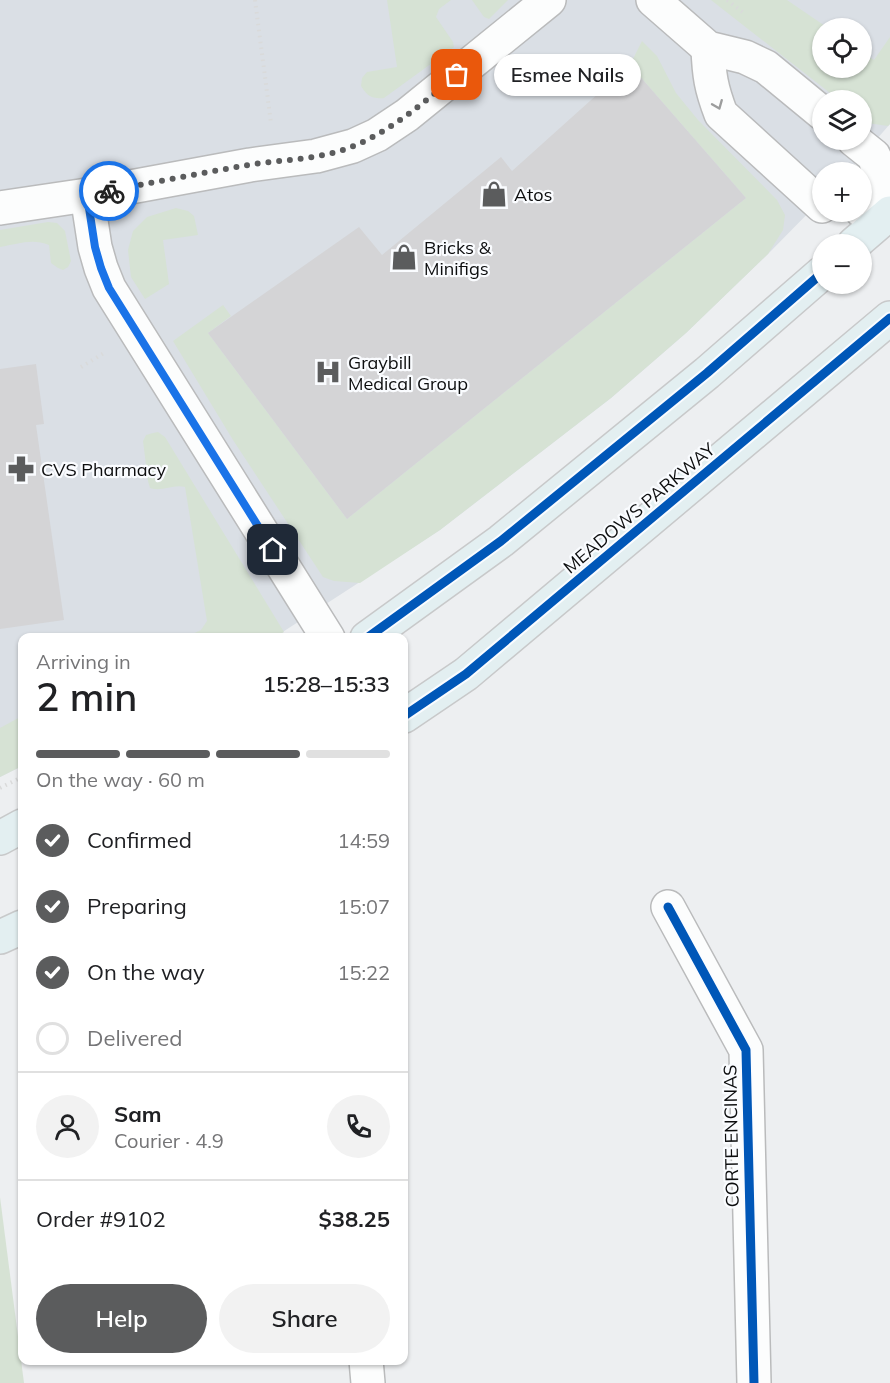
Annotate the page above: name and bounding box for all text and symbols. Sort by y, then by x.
map controls [812,18,872,294]
button: locate [812,18,872,78]
pin [431,49,482,100]
callout: Esmee Nails [493,54,640,96]
icon: bag [440,58,473,91]
text: Esmee Nails [511,62,624,87]
button: layers [812,90,872,150]
one-way arrow [711,99,723,110]
courier [79,161,139,221]
button: + [812,162,872,222]
icon: bike [93,175,126,208]
shop icon: Atos [479,179,509,209]
place label: Atos [514,183,552,206]
button: − [812,234,872,294]
place label: Bricks & Minifigs [424,236,492,280]
shop icon: Bricks & Minifigs [389,242,419,272]
place label: Graybill Medical Group [348,351,468,395]
hospital icon: Graybill Medical Group [313,357,343,387]
street label: MEADOWS PARKWAY [558,437,720,578]
pharmacy icon: CVS Pharmacy [6,454,36,484]
place label: CVS Pharmacy [41,458,166,481]
pin [247,524,298,575]
icon: home [256,533,289,566]
text: Arriving in [36,649,131,674]
text: 15:28–15:33 [263,670,390,698]
text: 2 min [36,672,137,721]
text: On the way · 60 m [36,767,205,792]
icon: check [36,824,69,857]
text: Confirmed [87,826,192,854]
text: 14:59 [337,828,390,853]
icon: check [36,890,69,923]
text: Preparing [87,892,187,920]
text: 15:07 [337,894,390,919]
icon: check [36,956,69,989]
text: On the way [87,958,205,986]
text: 15:22 [337,960,390,985]
text: Delivered [87,1024,182,1052]
street label: CORTE ENCINAS [718,1064,744,1208]
button: person [36,1095,99,1158]
button: phone [327,1095,390,1158]
text: Sam [114,1100,162,1128]
text: Courier · 4.9 [114,1128,224,1153]
text: Order #9102 [36,1205,166,1233]
text: $38.25 [319,1205,390,1233]
button: Help [36,1284,207,1353]
button: Share [219,1284,390,1353]

